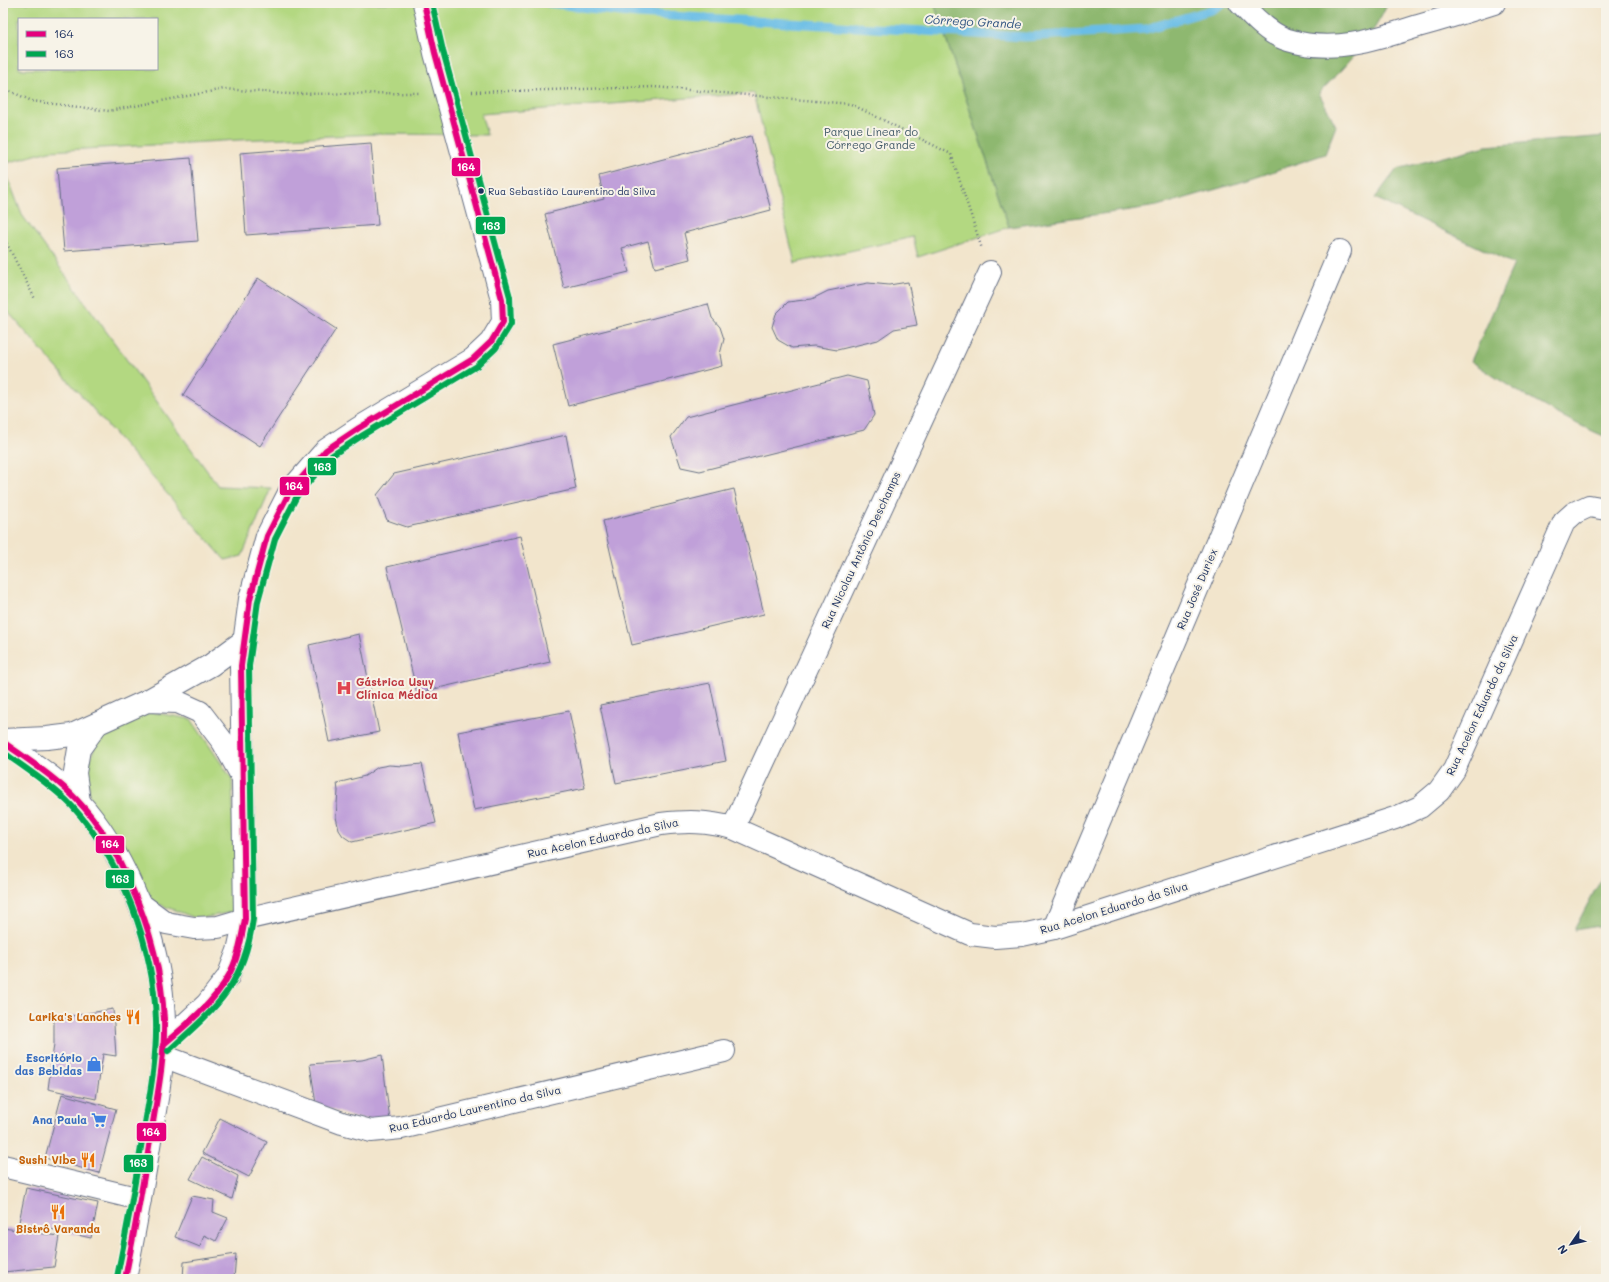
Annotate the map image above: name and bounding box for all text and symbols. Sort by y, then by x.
water label: Córrego Grande [924,10,1022,32]
legend [18,18,158,70]
text: 164 [54,25,74,41]
text: 163 [54,45,74,61]
park label: Parque Linear do Córrego Grande [824,124,918,152]
line badge: 164 [451,157,481,177]
text: 164 [457,159,475,174]
place label: Rua Sebastião Laurentino da Silva [488,184,656,198]
marker: Rua Sebastião Laurentino da Silva [476,186,486,196]
line badge: 163 [475,216,506,235]
text: 163 [482,218,500,233]
line badge: 163 [307,457,337,476]
text: 163 [313,459,331,474]
street label: Rua Nicolau Antônio Deschamps [817,469,904,631]
line badge: 164 [279,476,310,496]
text: 164 [285,478,303,493]
street label: Rua José Duriex [1173,546,1221,632]
street label: Rua Acelon Eduardo da Silva [1442,632,1521,778]
place label: Gástrica Usuy Clínica Médica [356,674,438,702]
hospital icon: Gástrica Usuy Clínica Médica [335,679,353,697]
street label: Rua Acelon Eduardo da Silva [526,814,680,861]
line badge: 164 [95,835,125,854]
text: 164 [101,836,119,851]
line badge: 163 [105,869,135,889]
text: 163 [111,871,129,886]
street label: Rua Acelon Eduardo da Silva [1038,878,1190,937]
restaurant icon: Larika's Lanches [124,1008,142,1026]
place label: Larika's Lanches [29,1009,121,1024]
place label: Escritório das Bebidas [15,1050,82,1078]
shop icon: Escritório das Bebidas [85,1055,103,1073]
street label: Rua Eduardo Laurentino da Silva [388,1081,562,1136]
supermarket icon: Ana Paula [90,1111,108,1129]
place label: Ana Paula [32,1112,87,1127]
line badge: 164 [136,1122,167,1142]
text: 164 [142,1124,160,1139]
restaurant icon: Sushi Vibe [79,1151,97,1169]
place label: Sushi Vibe [19,1152,76,1167]
line badge: 163 [123,1154,154,1173]
text: 163 [129,1155,147,1170]
restaurant icon: Bistrô Varanda [49,1203,67,1221]
place label: Bistrô Varanda [16,1221,100,1236]
north arrow [1551,1224,1591,1264]
text: N [1554,1242,1571,1258]

